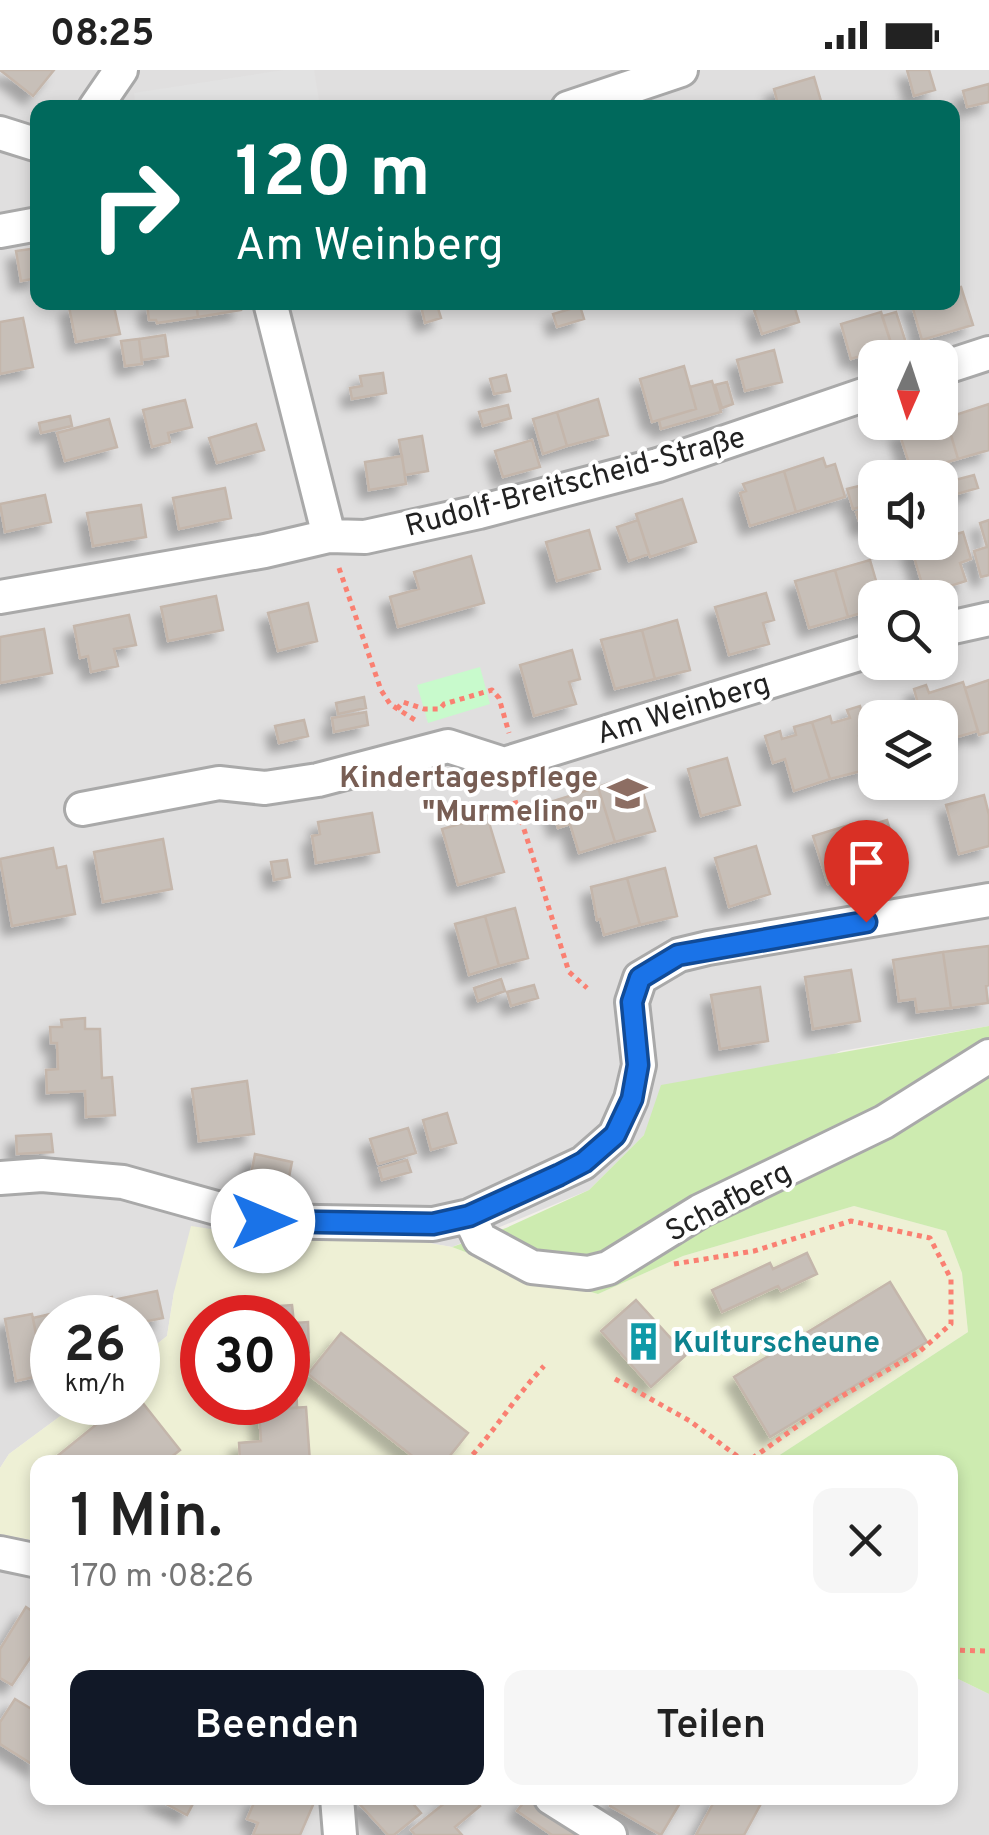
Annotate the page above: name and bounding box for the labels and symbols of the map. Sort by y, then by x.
north arrow [858,340,958,440]
street label: Rudolf-Breitscheid-Straße [402,420,750,547]
street label: Am Weinberg [593,667,775,754]
place label: Kindertagespflege "Murmelino" [339,761,598,832]
school or university icon: Kindertagespflege "Murmelino" [607,773,649,815]
pin [824,820,909,923]
street label: Schafberg [660,1155,798,1252]
position arrow [211,1169,315,1273]
speed limit sign: 30 [180,1295,310,1425]
building icon: Kulturscheune [622,1321,664,1363]
place label: Kulturscheune [673,1326,880,1363]

